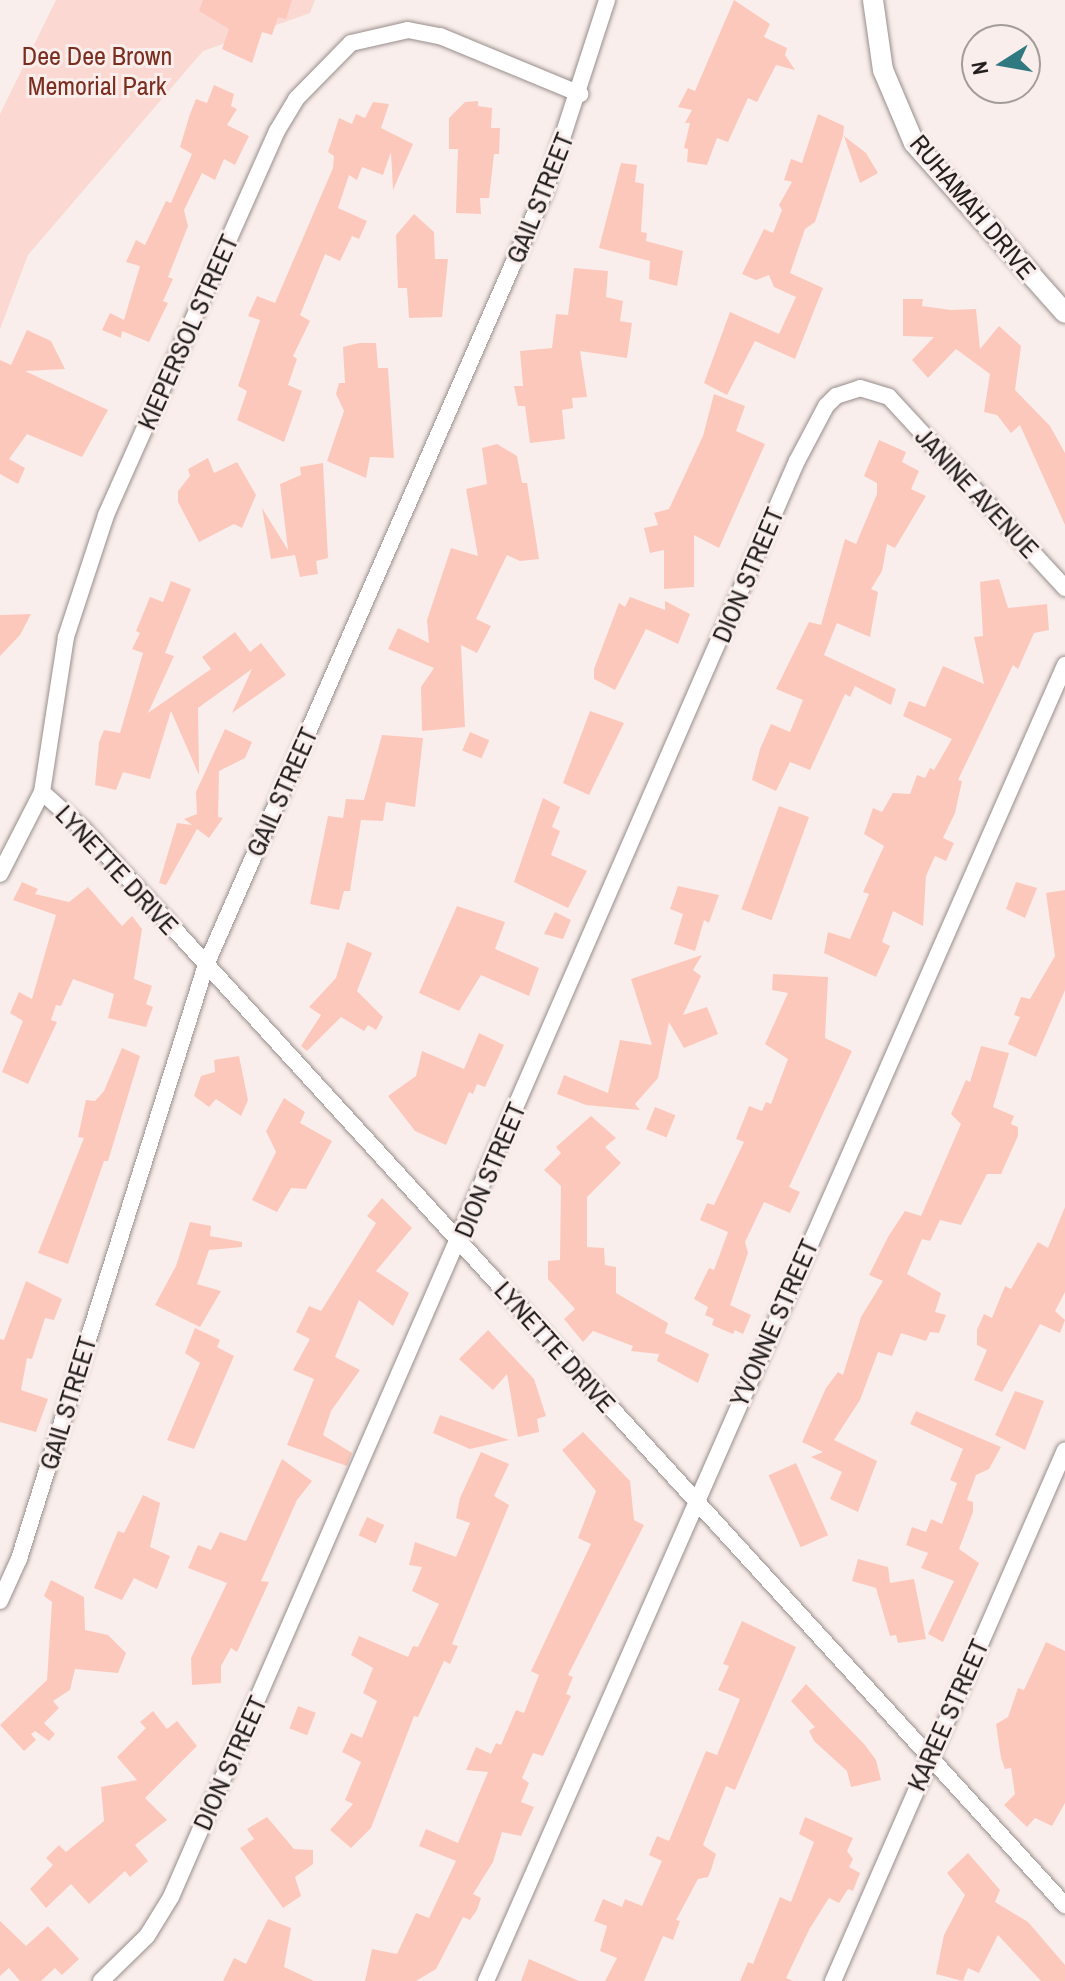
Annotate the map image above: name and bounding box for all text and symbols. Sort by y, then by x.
north arrow [961,24,1041,104]
park label: Dee Dee Brown Memorial Park [22,40,172,102]
text: N [963,59,995,77]
street label: GAIL STREET [500,128,580,268]
street label: RUHAMAH DRIVE [904,128,1042,286]
street label: KIEPERSOL STREET [131,229,245,435]
street label: JANINE AVENUE [908,421,1046,565]
street label: DION STREET [706,503,790,647]
street label: GAIL STREET [240,722,324,862]
street label: LYNETTE DRIVE [49,799,185,941]
street label: DION STREET [448,1098,532,1242]
street label: YVONNE STREET [723,1234,825,1412]
street label: LYNETTE DRIVE [488,1275,622,1419]
street label: GAIL STREET [33,1332,103,1474]
street label: KAREE STREET [901,1635,995,1795]
street label: DION STREET [187,1691,273,1835]

